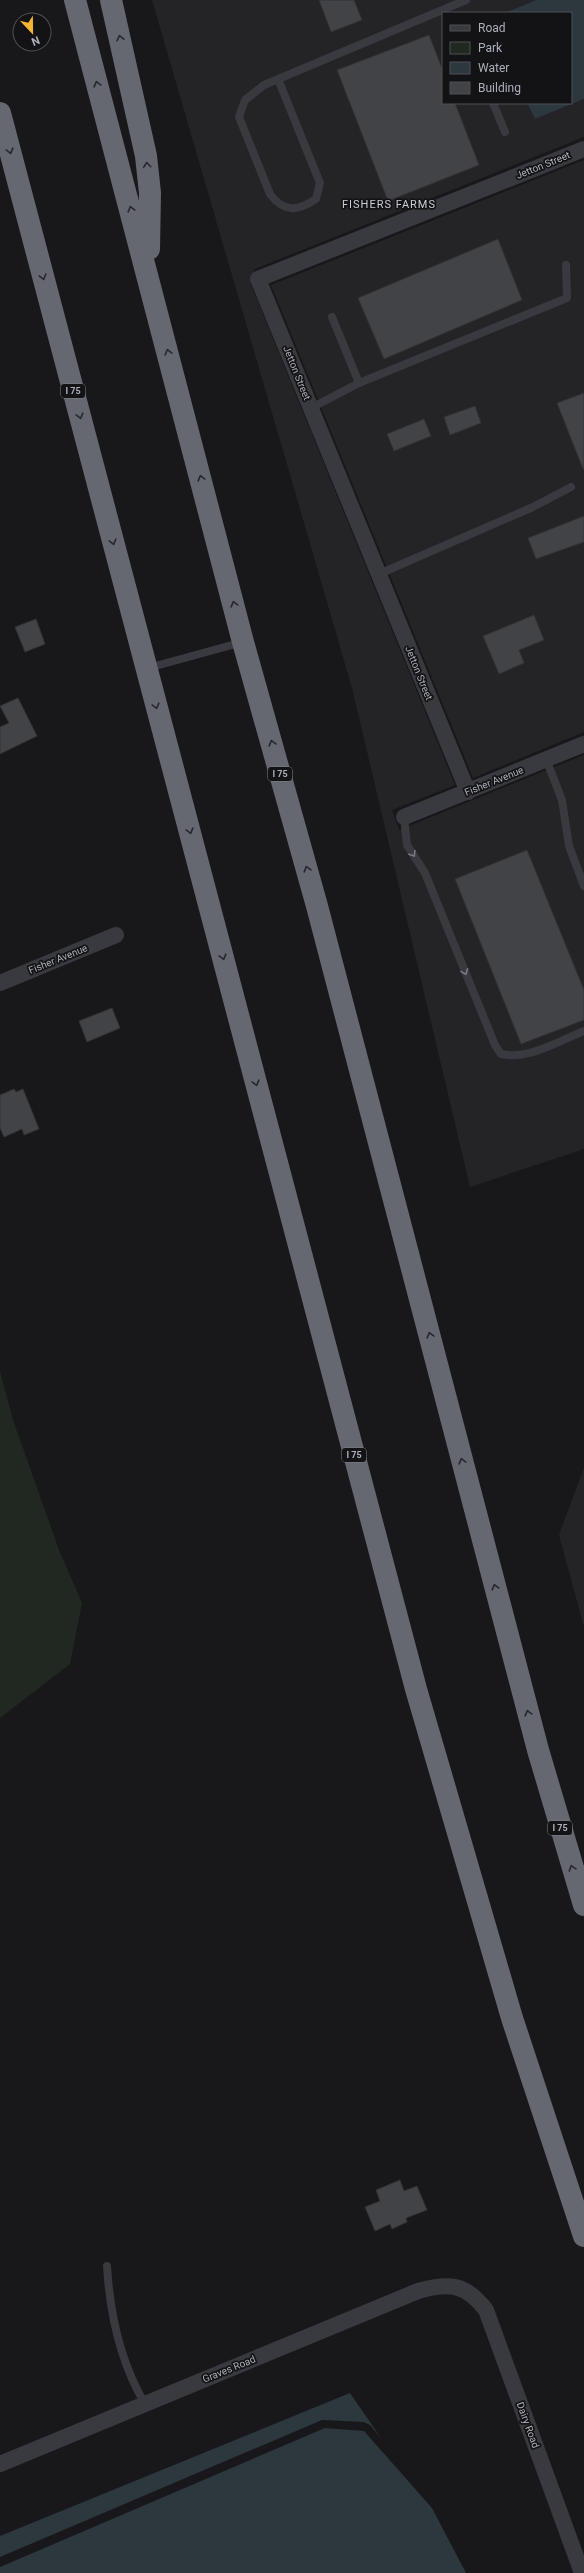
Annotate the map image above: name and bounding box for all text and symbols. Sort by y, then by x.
north arrow [12,12,52,52]
legend [442,12,572,104]
text: Road [478,21,506,35]
text: N [29,33,42,48]
one-way arrow [116,35,124,41]
text: Park [478,41,503,55]
text: Water [478,61,509,75]
one-way arrow [94,80,102,87]
text: Building [478,81,521,95]
one-way arrow [5,147,14,154]
street label: Jetton Street [514,149,572,181]
one-way arrow [143,162,152,168]
district label: FISHERS FARMS [342,198,436,211]
one-way arrow [127,206,136,213]
one-way arrow [38,273,47,280]
street label: Jetton Street [281,344,313,402]
one-way arrow [164,349,173,356]
road number: I 75 [61,384,85,398]
one-way arrow [75,412,84,419]
one-way arrow [197,475,206,482]
one-way arrow [108,538,117,545]
one-way arrow [230,601,238,607]
street label: Jetton Street [403,644,435,702]
one-way arrow [152,702,160,709]
one-way arrow [268,740,277,747]
street label: Fisher Avenue [463,764,525,798]
road number: I 75 [268,767,292,781]
one-way arrow [185,828,193,834]
one-way arrow [408,850,415,857]
one-way arrow [303,865,312,872]
street label: Fisher Avenue [27,942,89,976]
one-way arrow [218,953,227,960]
one-way arrow [461,969,469,976]
one-way arrow [251,1079,260,1086]
one-way arrow [426,1332,434,1339]
road number: I 75 [342,1448,366,1462]
one-way arrow [459,1458,467,1464]
one-way arrow [492,1584,500,1590]
one-way arrow [525,1709,533,1716]
road number: I 75 [548,1821,572,1835]
one-way arrow [568,1865,577,1872]
street label: Graves Road [201,2353,257,2385]
street label: Dairy Road [515,2401,541,2449]

